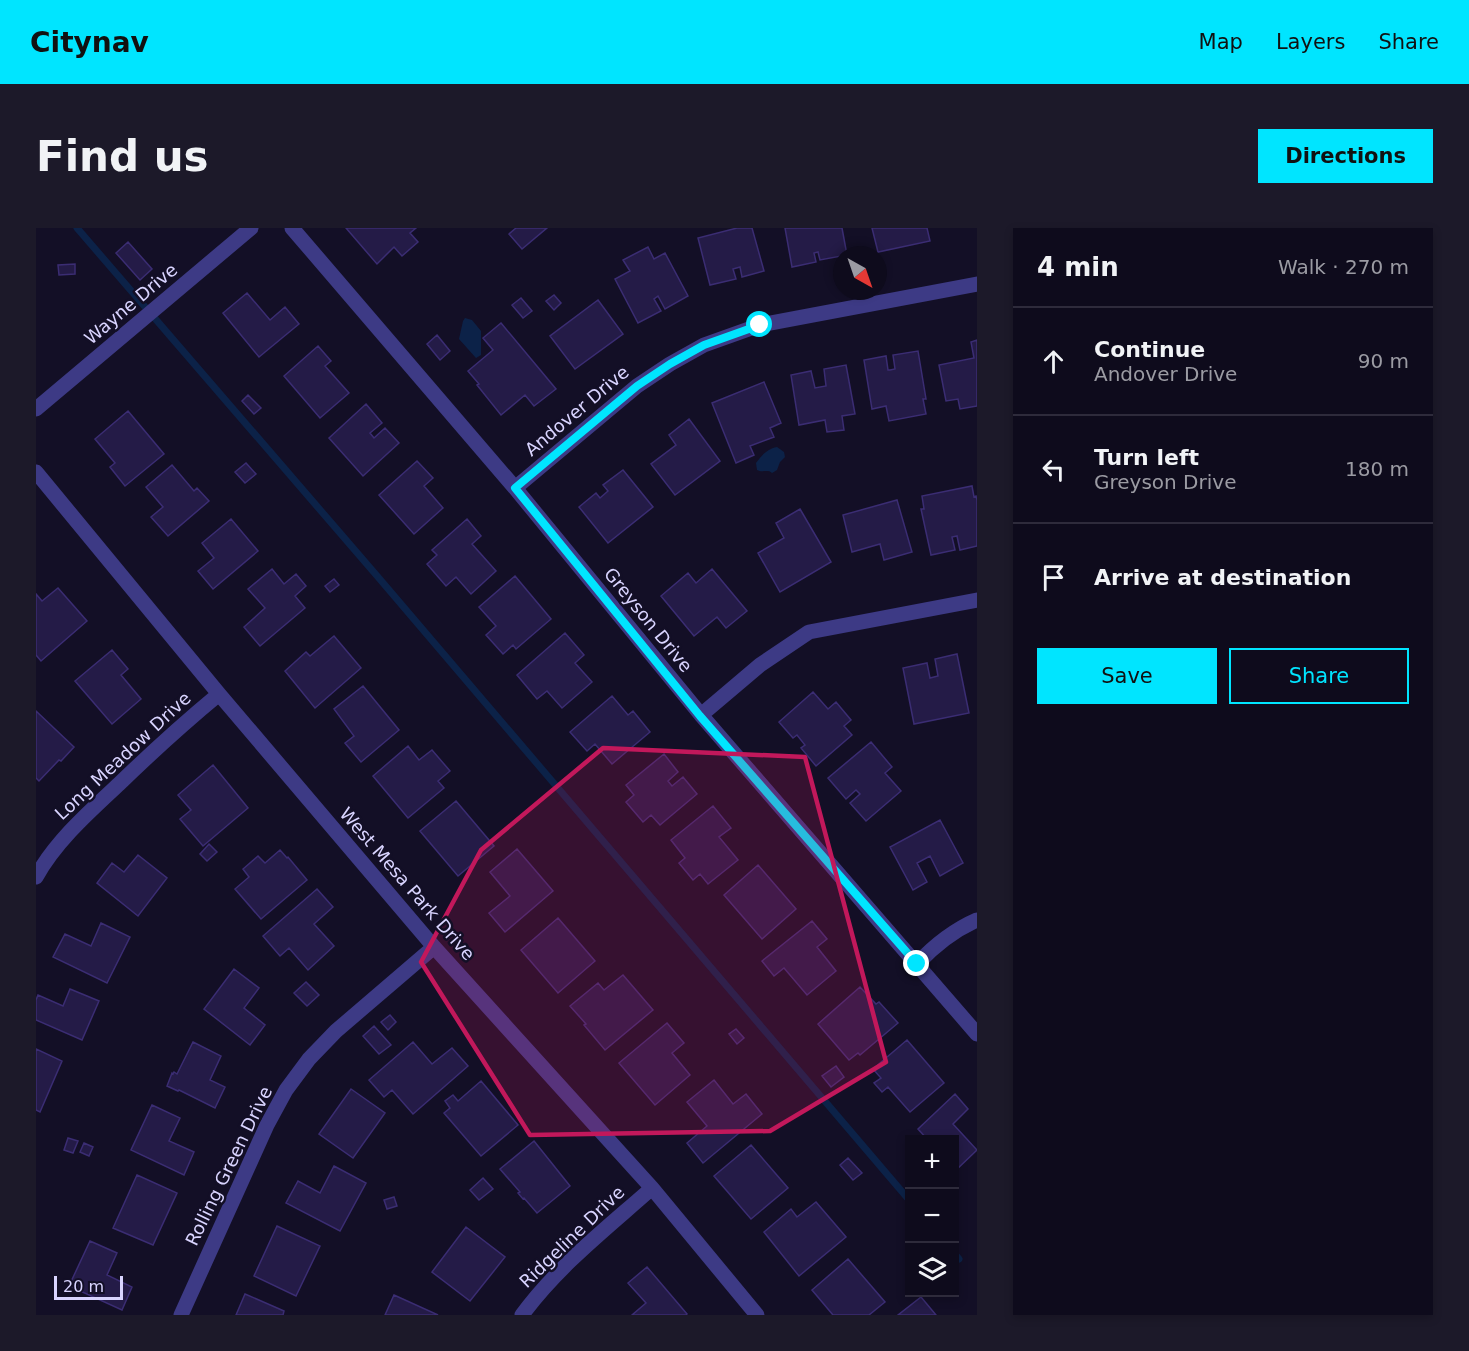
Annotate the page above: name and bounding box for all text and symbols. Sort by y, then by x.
text: Citynav [30,26,149,59]
text: Map [1199,30,1243,54]
text: Layers [1276,30,1345,54]
text: Share [1378,30,1439,54]
button: Directions [1258,129,1433,183]
text: Find us [36,132,209,181]
north arrow [833,246,887,300]
text: 4 min [1037,252,1119,282]
text: Walk · 270 m [1278,255,1409,279]
street label: Wayne Drive [80,259,181,348]
route start [746,311,772,337]
text: Continue [1094,337,1205,362]
icon: ahead [1037,345,1070,378]
text: 90 m [1358,349,1409,373]
street label: Andover Drive [521,361,633,460]
text: Andover Drive [1094,362,1237,386]
text: Turn left [1094,445,1199,470]
icon: left [1037,453,1070,486]
text: 180 m [1345,457,1409,481]
text: Greyson Drive [1094,470,1236,494]
icon: arrive [1037,561,1070,594]
street label: Greyson Drive [600,563,697,676]
text: Arrive at destination [1094,565,1351,590]
button: Save [1037,648,1217,704]
button: Share [1229,648,1409,704]
street label: Long Meadow Drive [50,687,195,824]
street label: West Mesa Park Drive [335,803,479,964]
route end [903,950,929,976]
street label: Rolling Green Drive [181,1083,276,1249]
map controls [905,1135,959,1297]
button: + [905,1135,959,1189]
street label: Ridgeline Drive [515,1181,628,1292]
button: − [905,1189,959,1243]
button: layers [905,1243,959,1297]
scale bar [54,1273,123,1300]
text: 20 m [63,1277,104,1296]

